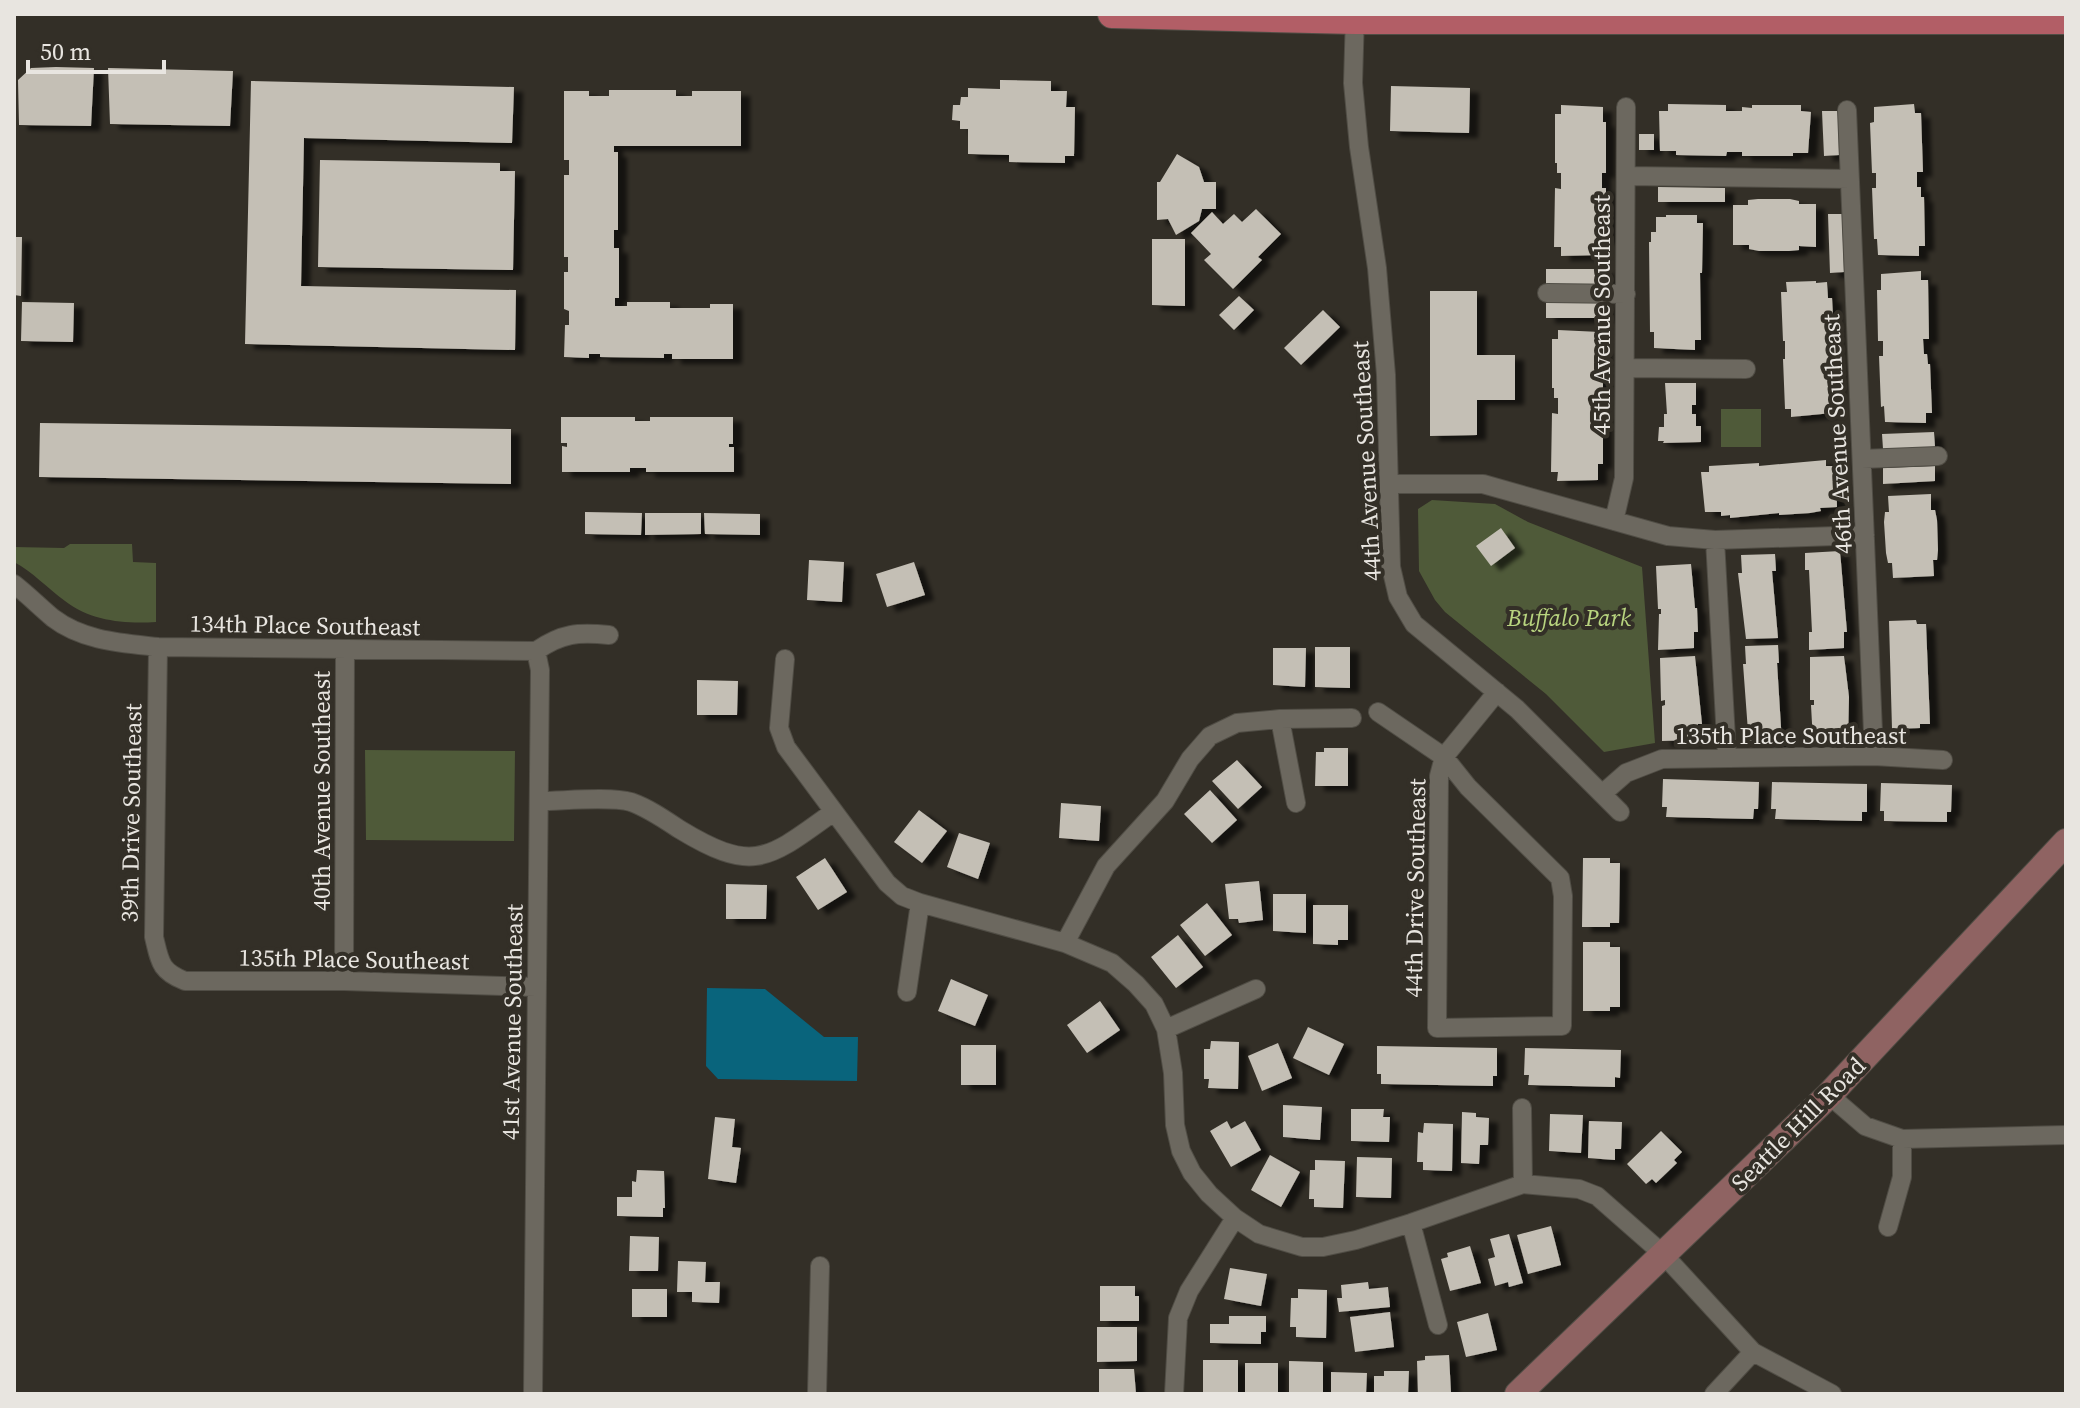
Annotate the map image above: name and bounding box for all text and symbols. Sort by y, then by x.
scale bar [28,24,164,74]
text: 50 m [40,35,91,68]
street label: 45th Avenue Southeast [1585,195,1618,435]
street label: 46th Avenue Southeast [1814,313,1860,555]
street label: 44th Avenue Southeast [1343,340,1389,582]
park label: Buffalo Park [1506,601,1632,634]
street label: 134th Place Southeast [189,606,421,644]
street label: 40th Avenue Southeast [305,671,338,911]
street label: 39th Drive Southeast [113,703,149,923]
street label: 135th Place Southeast [1676,719,1906,752]
street label: 44th Drive Southeast [1397,778,1433,998]
street label: 41st Avenue Southeast [493,904,531,1140]
street label: 135th Place Southeast [238,940,470,978]
street label: Seattle Hill Road [1724,1049,1873,1198]

